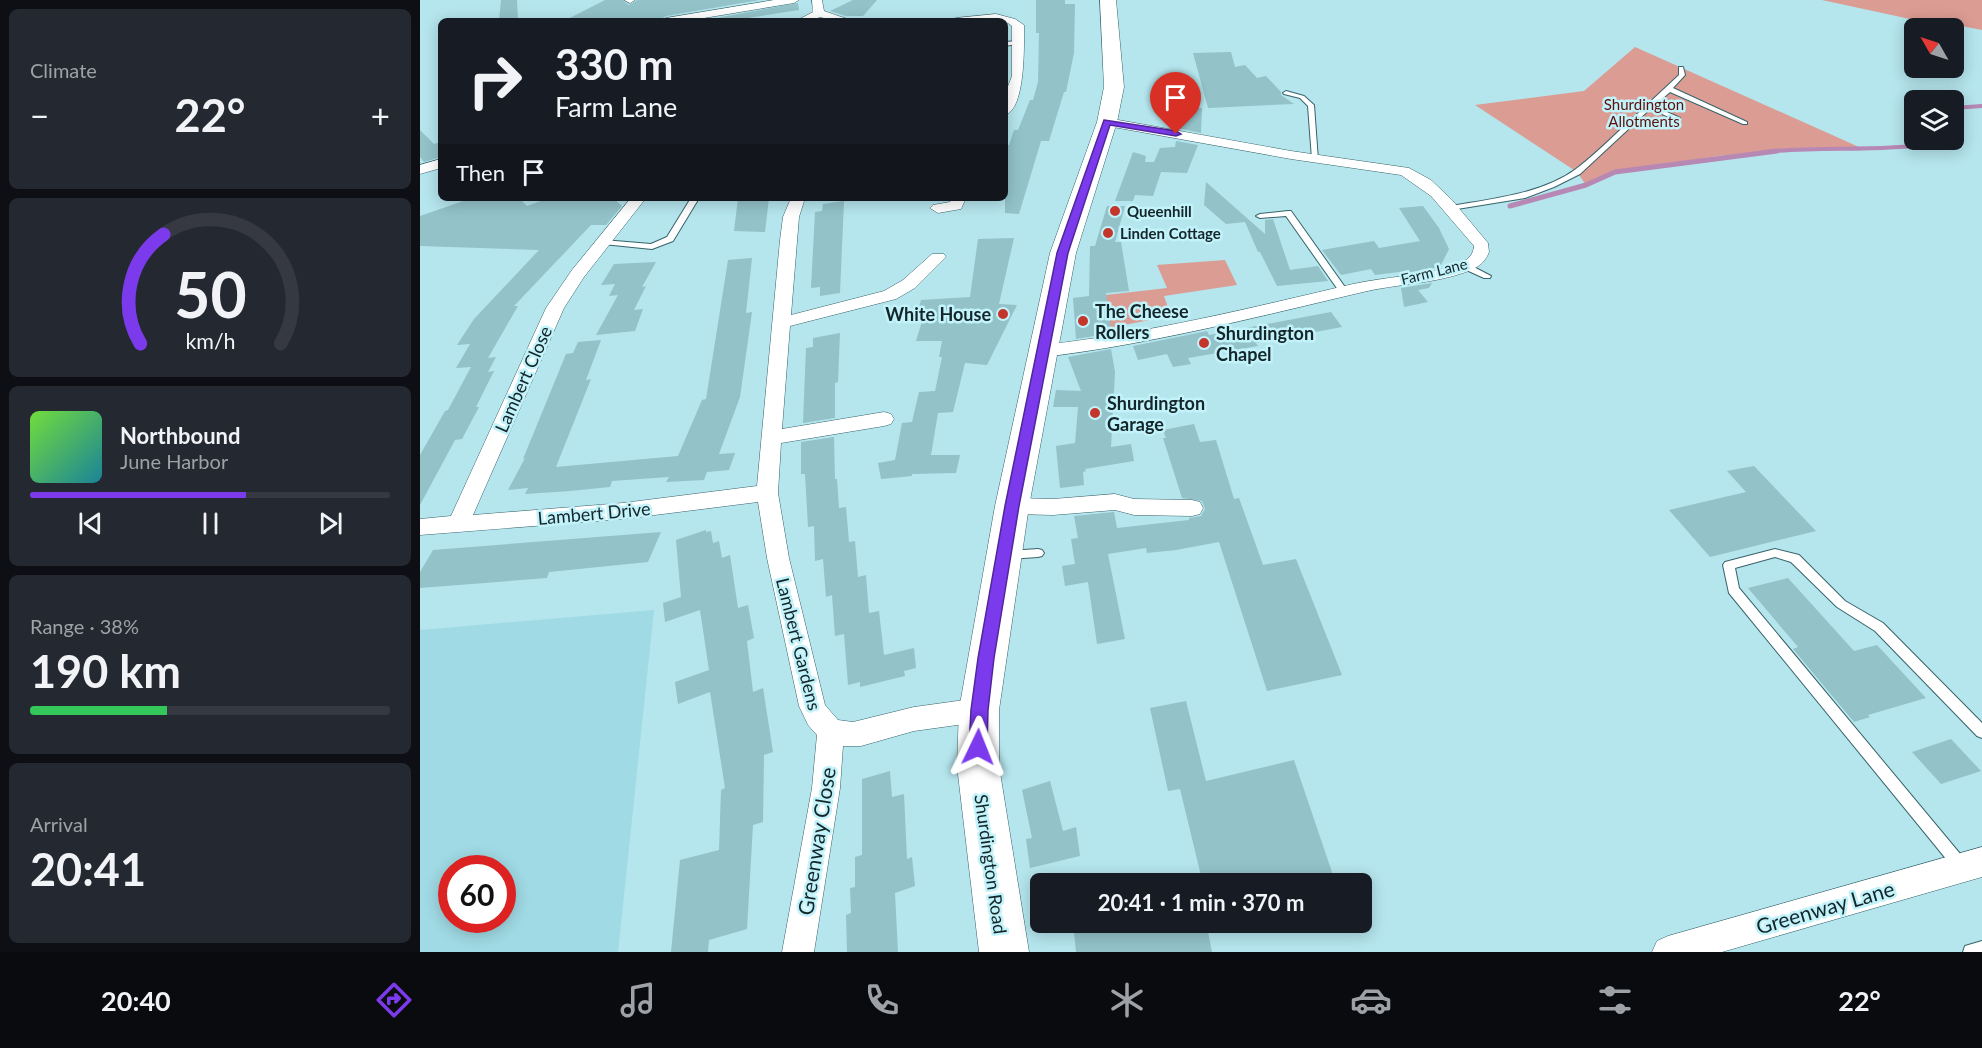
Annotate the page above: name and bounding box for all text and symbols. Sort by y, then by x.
north arrow [1904,18,1964,78]
map controls [1904,18,1964,150]
text: 330 m [555,39,673,89]
icon: right [456,42,534,120]
text: Climate [30,58,97,82]
pin [1150,72,1201,134]
icon: arrive [1159,81,1192,114]
text: 22° [175,88,245,142]
text: Farm Lane [555,90,677,123]
button: layers [1904,90,1964,150]
text: − [30,95,49,135]
text: + [371,95,390,135]
park label: Shurdington Allotments [1604,95,1684,130]
icon: arrive [517,156,550,189]
text: Then [456,159,505,186]
place label: Queenhill [1127,202,1192,220]
marker: Queenhill [1108,204,1122,218]
place label: Linden Cottage [1120,224,1221,242]
marker: Linden Cottage [1101,226,1115,240]
street label: Farm Lane [1399,254,1469,288]
text: 50 [174,257,246,332]
place label: The Cheese Rollers [1095,300,1189,343]
place label: White House [885,303,991,325]
marker: White House [996,307,1010,321]
marker: The Cheese Rollers [1076,314,1090,328]
street label: Lambert Close [490,322,556,436]
place label: Shurdington Chapel [1216,322,1314,365]
text: km/h [185,329,235,355]
marker: Shurdington Chapel [1197,336,1211,350]
place label: Shurdington Garage [1107,392,1205,435]
marker: Shurdington Garage [1088,406,1102,420]
text: Northbound [120,422,240,449]
text: June Harbor [120,449,228,473]
street label: Lambert Drive [537,497,651,529]
icon: previous [74,507,107,540]
icon: pause [194,507,227,540]
icon: next [314,507,347,540]
street label: Lambert Gardens [772,575,826,713]
text: Range · 38% [30,614,139,638]
text: 190 km [30,644,181,698]
position arrow [946,715,1010,779]
street label: Greenway Close [792,765,840,917]
street label: Shurdington Road [970,793,1012,935]
text: Arrival [30,812,88,836]
text: 20:41 [30,842,146,896]
speed limit sign: 60 [438,855,516,933]
street label: Greenway Lane [1753,875,1897,939]
text: 20:41 · 1 min · 370 m [1098,889,1304,916]
icon: directions [373,979,415,1021]
icon: music [617,979,659,1021]
icon: phone [861,979,903,1021]
icon: climate [1106,979,1148,1021]
icon: car [1350,979,1392,1021]
icon: filters [1594,979,1636,1021]
text: 20:40 [101,984,171,1017]
text: 22° [1838,984,1881,1017]

